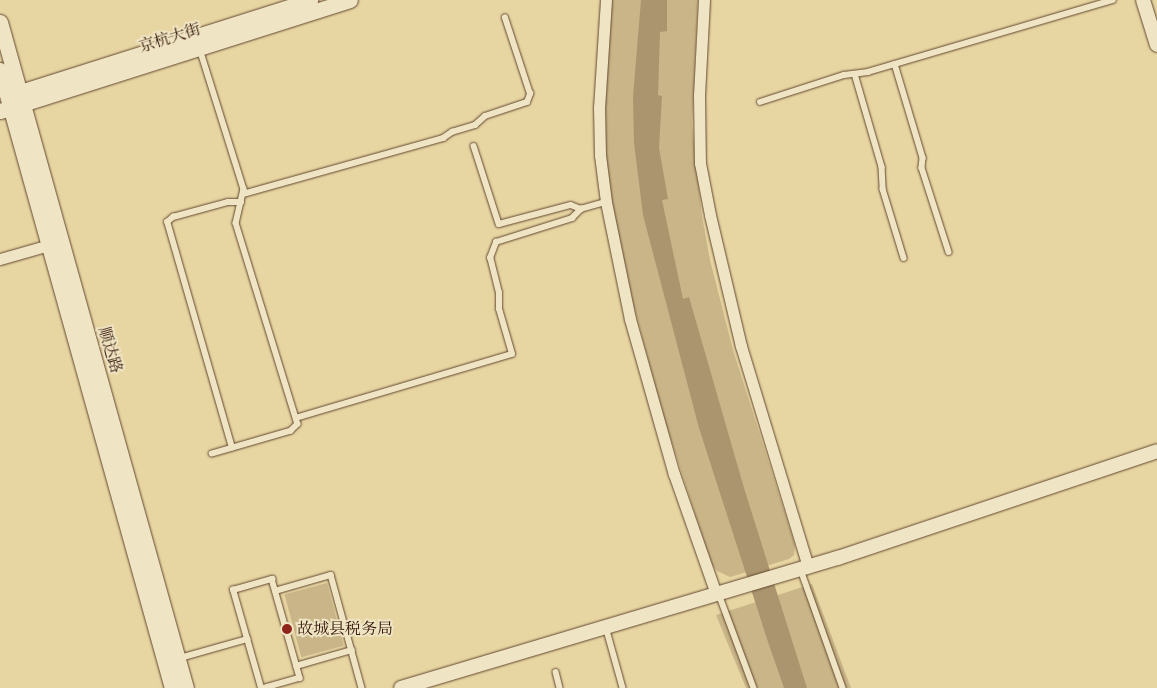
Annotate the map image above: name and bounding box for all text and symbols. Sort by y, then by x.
street label: 京杭大街 [137,19,203,57]
street label: 顺达路 [94,324,126,376]
place label: 故城县税务局 [297,619,393,639]
marker: 故城县税务局 [281,623,293,635]

